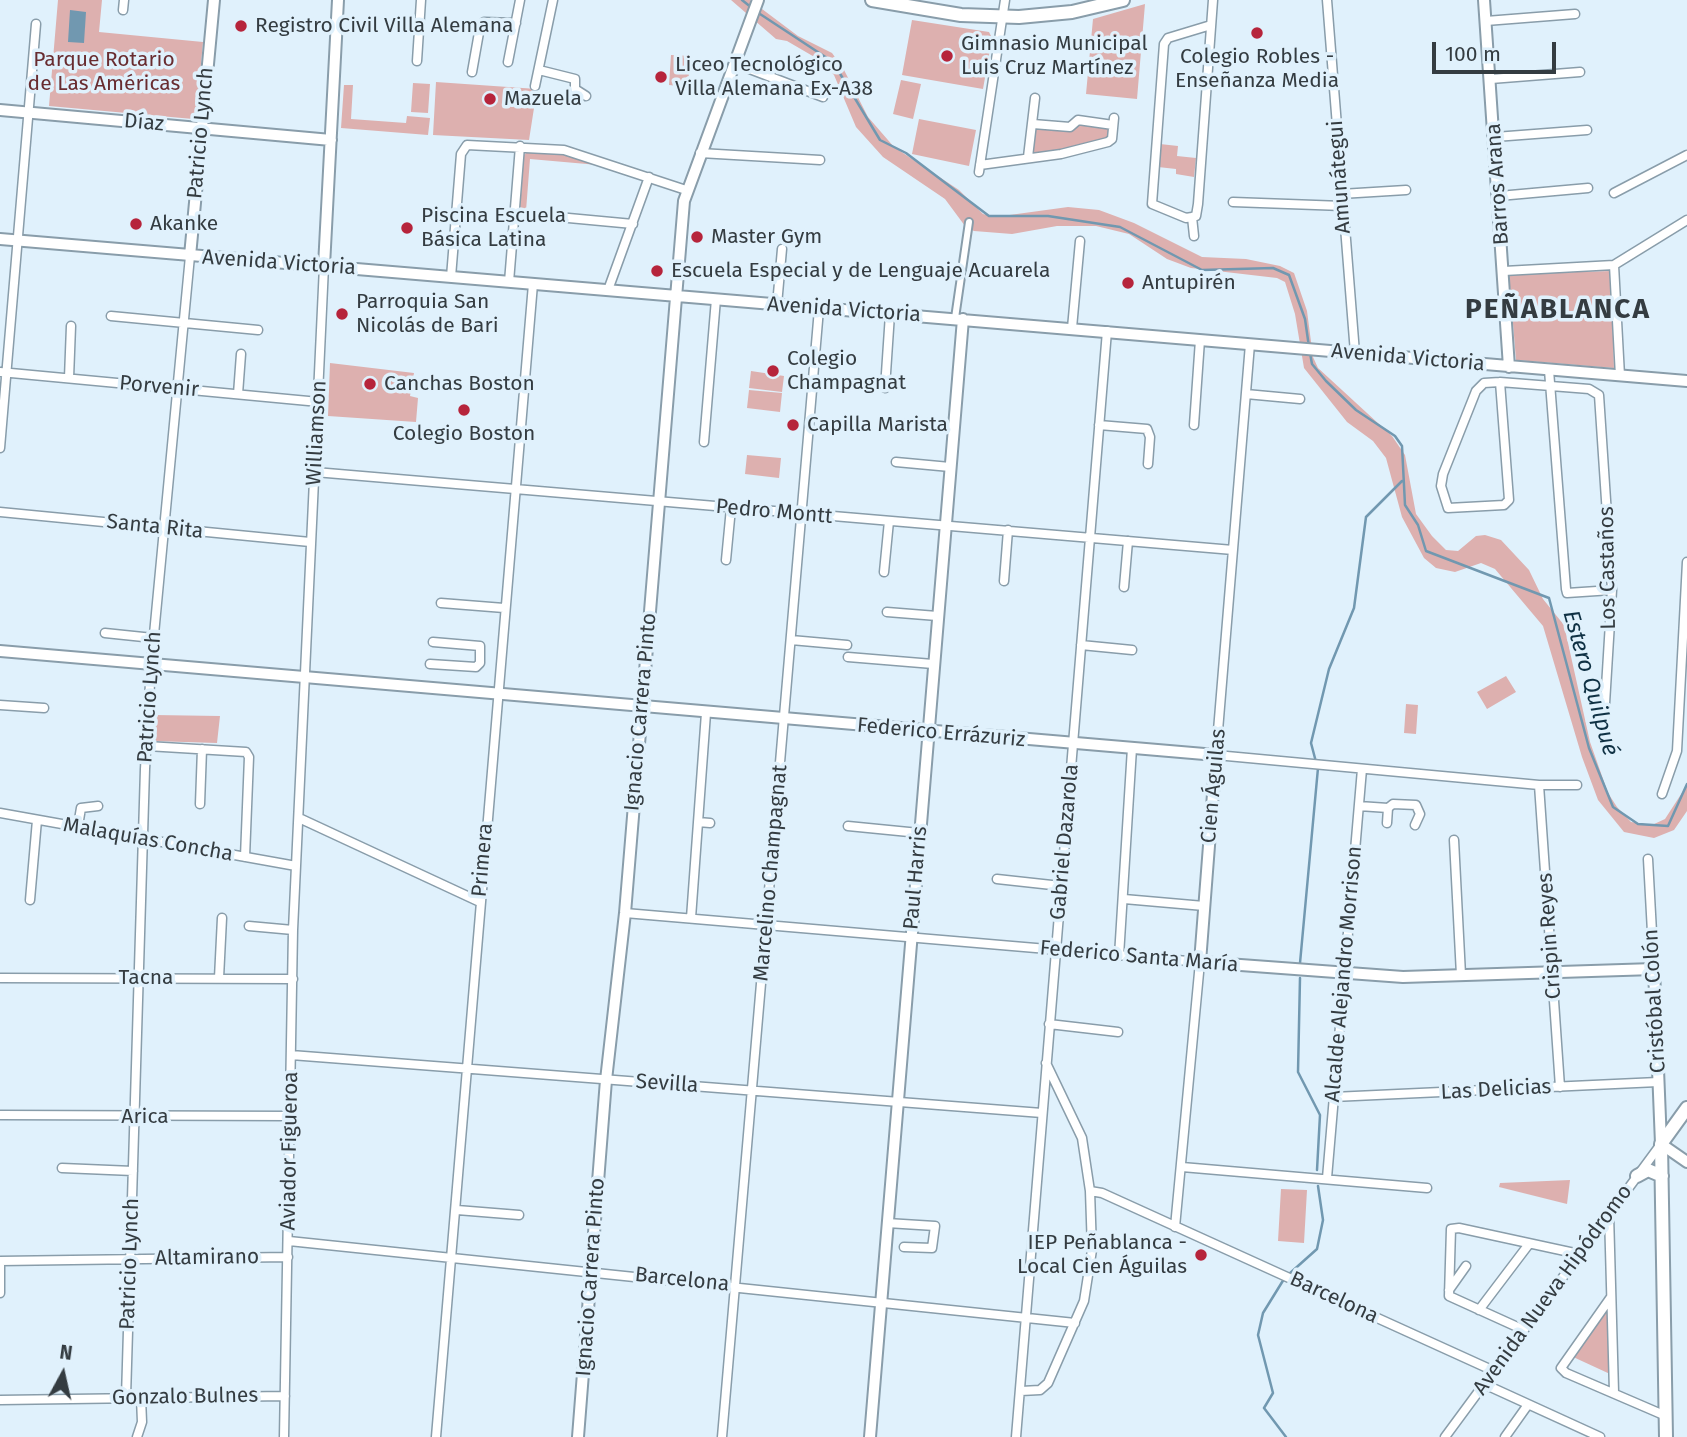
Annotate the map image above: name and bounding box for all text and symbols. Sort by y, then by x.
place label: Registro Civil Villa Alemana [255,13,513,39]
marker: Registro Civil Villa Alemana [233,18,249,34]
marker: Colegio Robles - Enseñanza Media [1249,25,1265,41]
scale bar [1435,28,1559,72]
place label: Gimnasio Municipal Luis Cruz Martínez [961,31,1148,81]
text: 100 m [1445,41,1501,67]
place label: Colegio Robles - Enseñanza Media [1175,44,1339,94]
park label: Parque Rotario de Las Américas [28,47,180,97]
marker: Gimnasio Municipal Luis Cruz Martínez [939,48,955,64]
place label: Liceo Tecnológico Villa Alemana Ex-A38 [675,52,873,102]
street label: Patricio Lynch [183,66,219,200]
marker: Liceo Tecnológico Villa Alemana Ex-A38 [653,69,669,85]
place label: Mazuela [504,86,582,112]
marker: Mazuela [482,91,498,107]
street label: Díaz [123,109,165,137]
street label: Amunátegui [1323,119,1357,235]
street label: Barros Arana [1481,122,1515,246]
place label: Piscina Escuela Básica Latina [421,203,566,253]
place label: Akanke [150,211,218,237]
marker: Akanke [128,216,144,232]
marker: Piscina Escuela Básica Latina [399,220,415,236]
place label: Master Gym [711,224,822,250]
marker: Master Gym [689,229,705,245]
street label: Avenida Victoria [201,245,357,281]
place label: Escuela Especial y de Lenguaje Acuarela [671,258,1050,284]
marker: Escuela Especial y de Lenguaje Acuarela [649,263,665,279]
place label: Antupirén [1142,270,1236,296]
marker: Antupirén [1120,275,1136,291]
place label: Parroquia San Nicolás de Bari [356,289,499,339]
street label: Avenida Victoria [766,292,922,328]
district label: PEÑABLANCA [1466,293,1650,327]
marker: Parroquia San Nicolás de Bari [334,306,350,322]
street label: Avenida Victoria [1330,339,1486,377]
place label: Colegio Champagnat [787,346,906,396]
marker: Colegio Champagnat [765,363,781,379]
street label: Porvenir [118,371,200,403]
place label: Canchas Boston [384,371,535,397]
marker: Canchas Boston [362,376,378,392]
street label: Williamson [302,380,332,486]
marker: Colegio Boston [456,402,472,418]
place label: Capilla Marista [807,412,948,438]
marker: Capilla Marista [785,417,801,433]
place label: Colegio Boston [393,421,535,447]
street label: Pedro Montt [715,494,833,530]
street label: Los Castaños [1594,506,1622,630]
street label: Santa Rita [105,509,205,545]
water label: Estero Quilpué [1556,607,1624,759]
street label: Ignacio Carrera Pinto [620,612,662,812]
street label: Patricio Lynch [133,630,167,764]
street label: Federico Errázuriz [856,713,1026,753]
street label: Cien Águilas [1196,728,1232,844]
street label: Gabriel Dazarola [1046,763,1084,921]
street label: Marcelino Champagnat [749,764,793,982]
street label: Malaquías Concha [61,813,235,867]
street label: Primera [467,822,499,898]
street label: Paul Harris [899,825,933,931]
street label: Alcalde Alejandro Morrison [1320,845,1368,1103]
street label: Crispin Reyes [1533,872,1567,1000]
street label: Cristóbal Colón [1639,928,1671,1074]
street label: Federico Santa María [1039,936,1239,978]
street label: Tacna [119,965,173,991]
street label: Sevilla [635,1069,699,1099]
street label: Aviador Figueroa [276,1071,304,1231]
street label: Las Delicias [1440,1075,1552,1105]
street label: Arica [121,1104,169,1130]
street label: Ignacio Carrera Pinto [571,1177,611,1377]
street label: Avenida Nueva Hipódromo [1468,1180,1638,1400]
street label: Patricio Lynch [115,1198,145,1330]
place label: IEP Peñablanca - Local Cien Águilas [1017,1230,1187,1280]
street label: Altamirano [155,1244,259,1272]
marker: IEP Peñablanca - Local Cien Águilas [1193,1247,1209,1263]
street label: Barcelona [634,1263,730,1297]
street label: Barcelona [1286,1267,1382,1329]
north arrow [28,1339,98,1409]
text: N [58,1340,74,1365]
street label: Gonzalo Bulnes [112,1383,258,1411]

